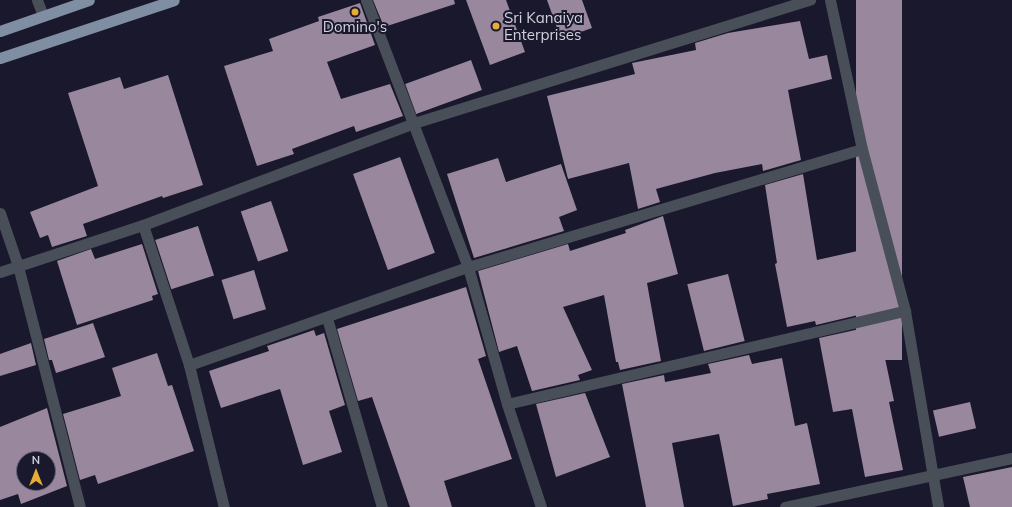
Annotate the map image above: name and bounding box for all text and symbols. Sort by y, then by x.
marker: Domino's [350,7,360,17]
place label: Sri Kanaiya Enterprises [504,8,583,43]
place label: Domino's [323,18,387,36]
marker: Sri Kanaiya Enterprises [491,21,501,31]
north arrow [16,451,56,491]
text: N [32,453,40,467]

